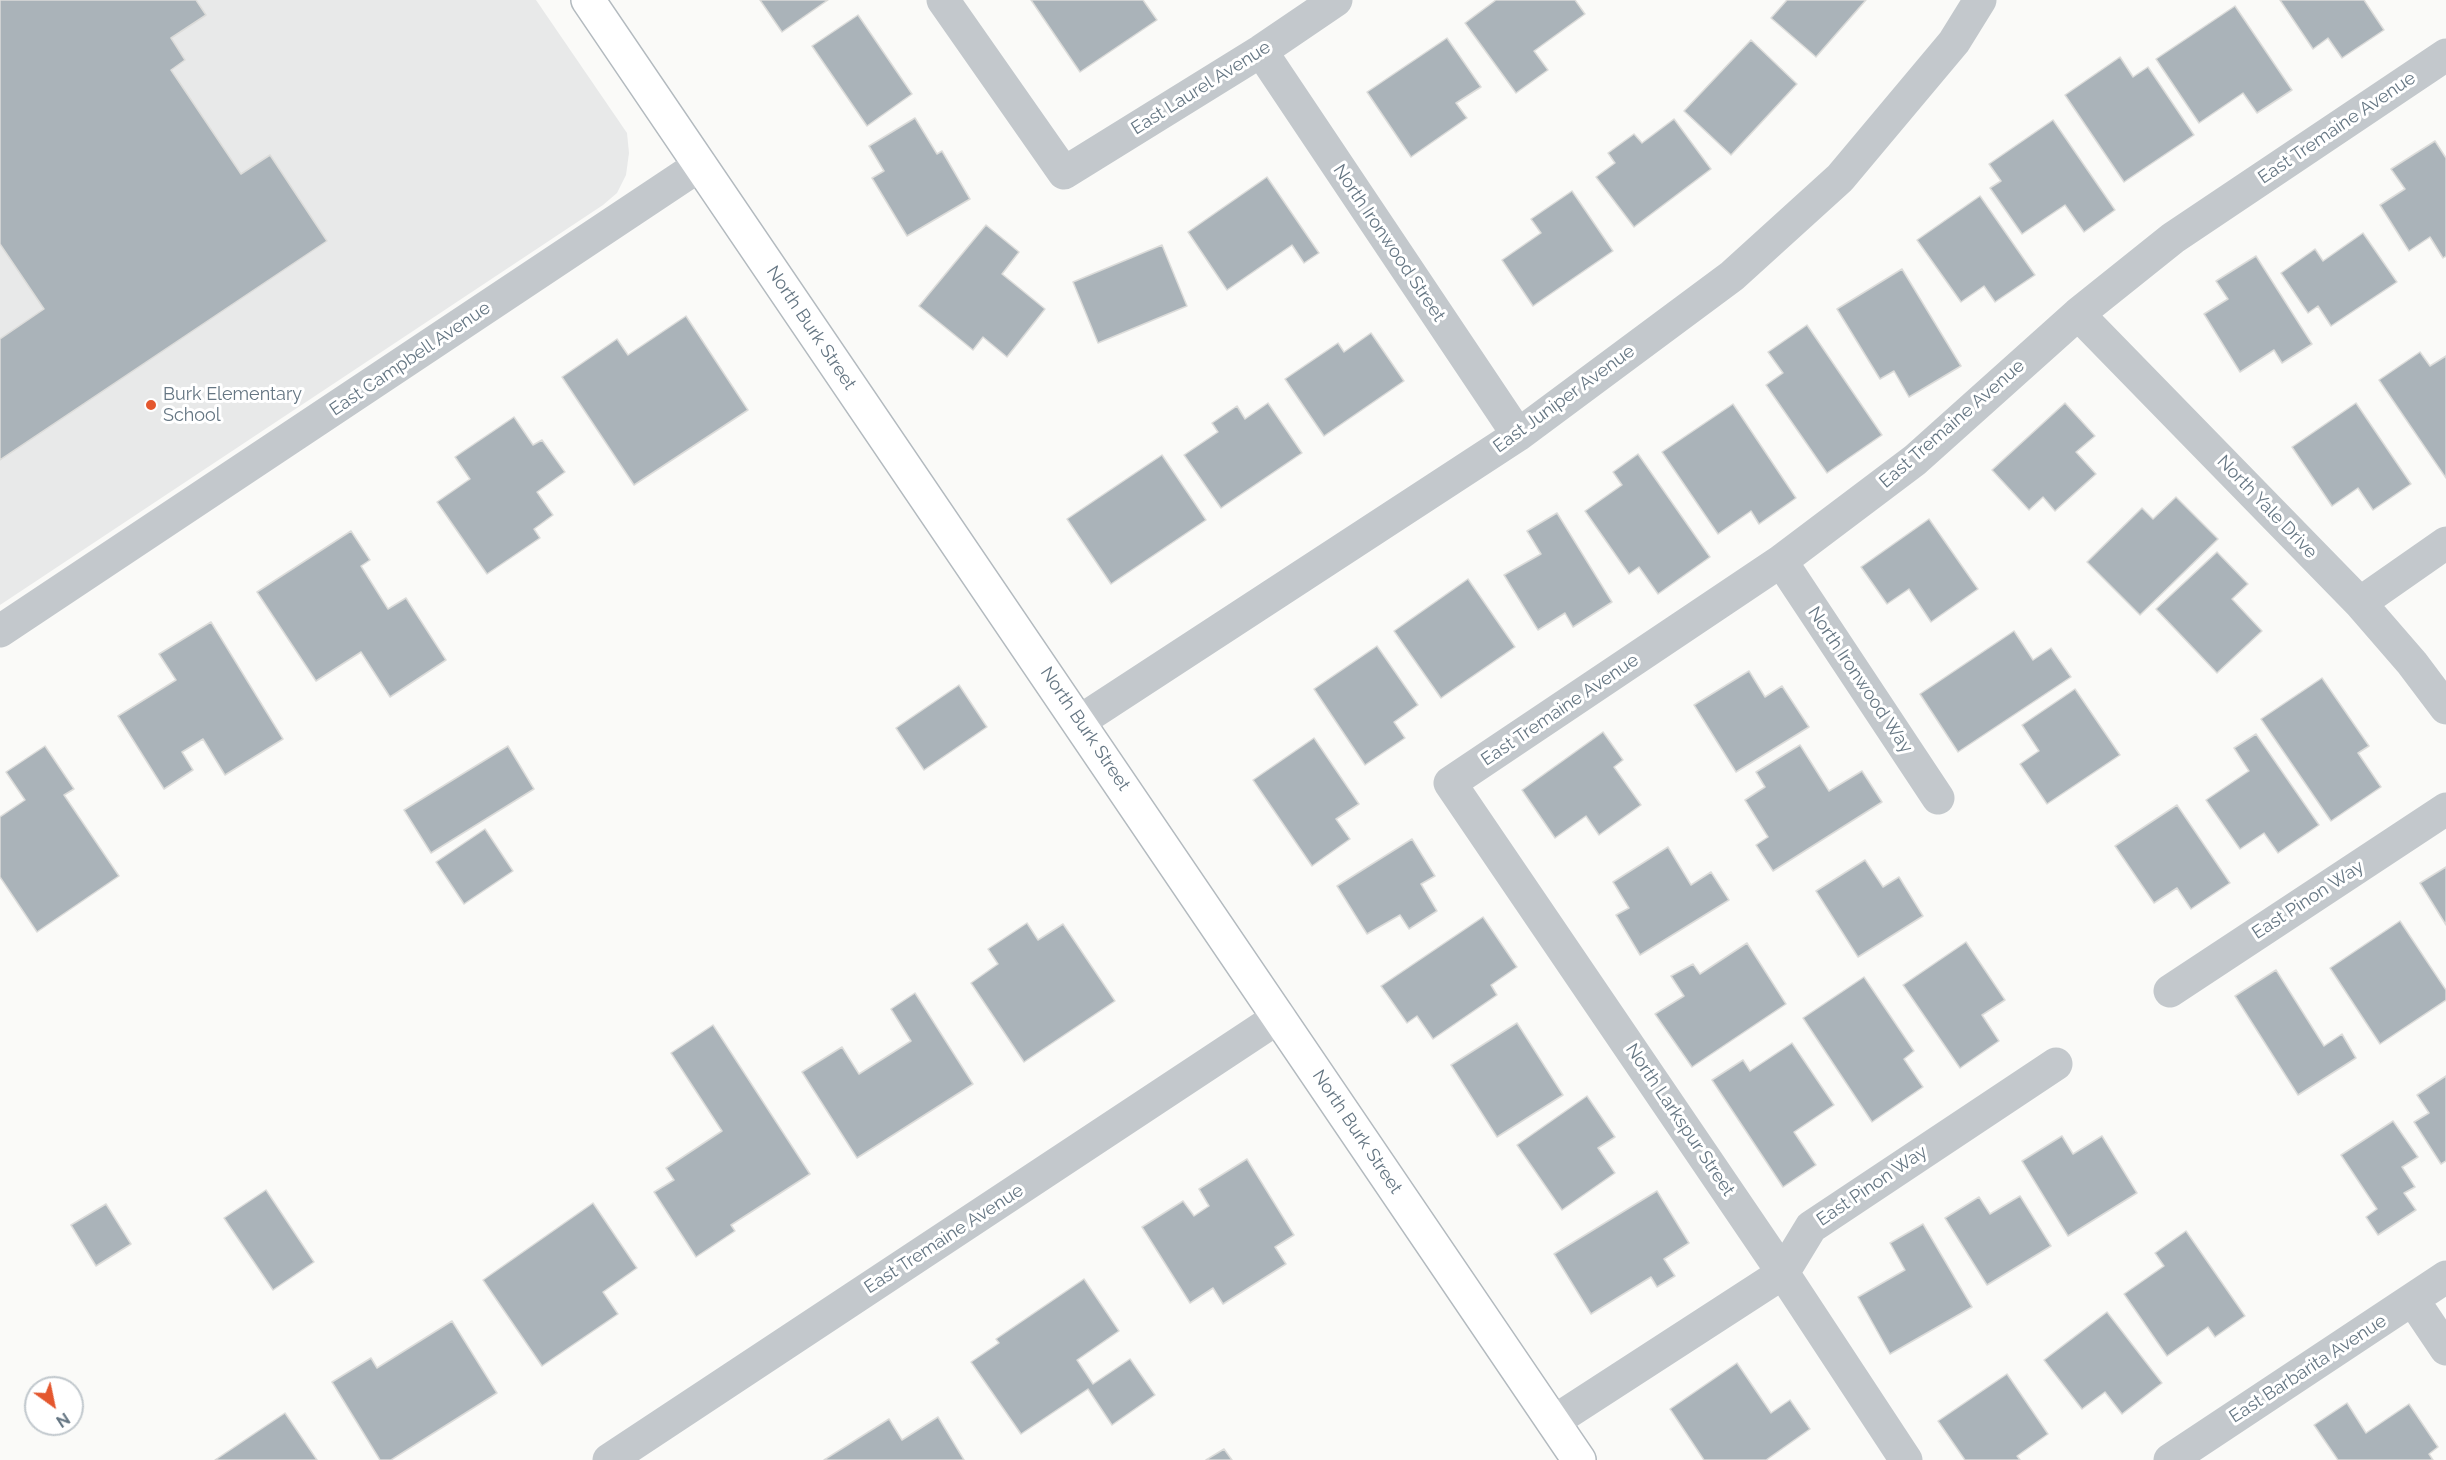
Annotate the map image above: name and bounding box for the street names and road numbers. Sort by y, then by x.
street label: East Laurel Avenue [1127,36,1275,140]
street label: East Tremaine Avenue [2254,67,2420,189]
street label: North Ironwood Street [1328,160,1450,326]
street label: North Burk Street [762,262,860,394]
street label: East Campbell Avenue [326,297,494,421]
street label: East Juniper Avenue [1489,340,1639,458]
street label: East Tremaine Avenue [1875,355,2029,493]
street label: North Yale Drive [2212,451,2322,563]
street label: North Ironwood Way [1803,603,1917,757]
street label: East Tremaine Avenue [1477,649,1643,771]
street label: North Burk Street [1036,663,1134,795]
street label: East Pinon Way [2248,856,2368,944]
street label: North Larkspur Street [1621,1040,1739,1200]
street label: North Burk Street [1308,1066,1406,1198]
street label: East Pinon Way [1813,1141,1931,1231]
street label: East Tremaine Avenue [861,1180,1027,1298]
street label: East Barbarita Avenue [2225,1310,2391,1428]

